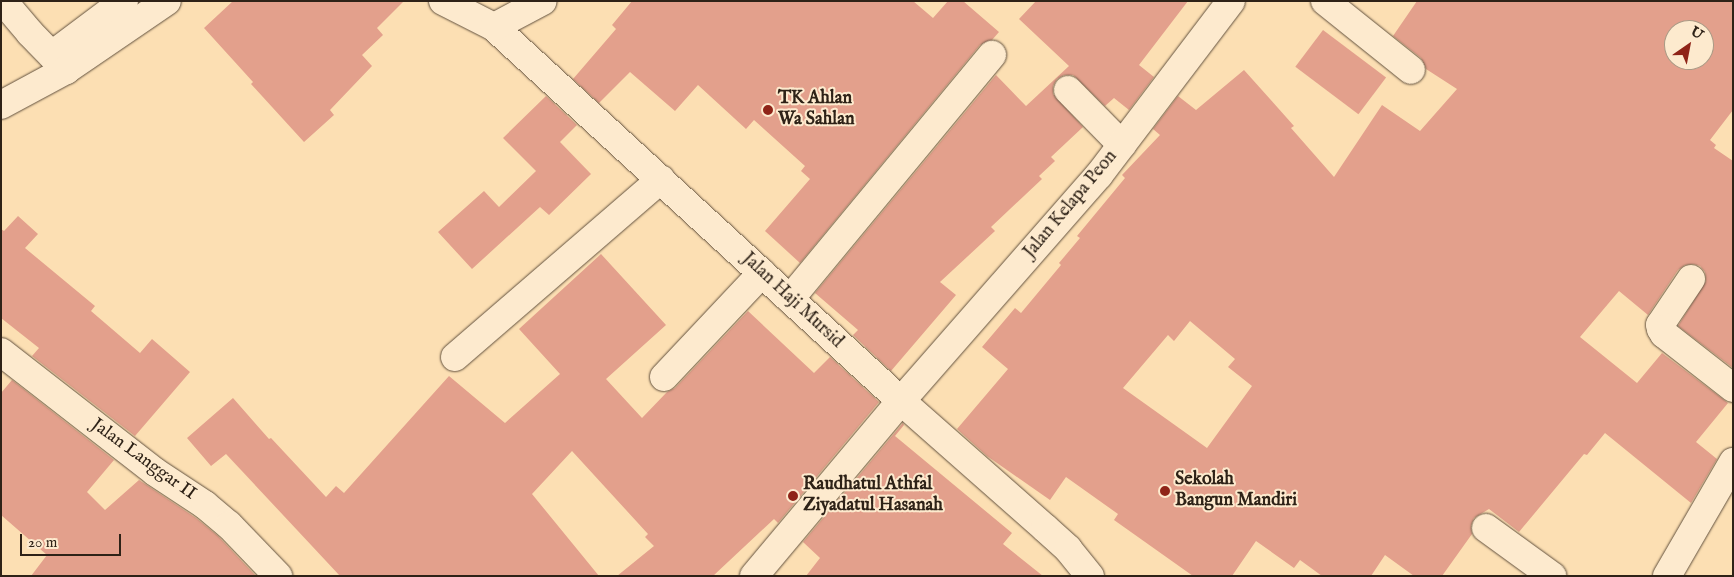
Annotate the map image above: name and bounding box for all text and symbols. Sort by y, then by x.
north arrow [1664,20,1714,70]
text: U [1687,22,1706,44]
place label: TK Ahlan Wa Sahlan [778,89,855,132]
marker: TK Ahlan Wa Sahlan [762,104,774,116]
street label: Jalan Kelapa Peon [1020,147,1122,263]
street label: Jalan Haji Mursid [737,249,847,353]
street label: Jalan Langgar II [86,415,200,505]
place label: Sekolah Bangun Mandiri [1175,470,1297,512]
place label: Raudhatul Athfal Ziyadatul Hasanah [803,475,943,518]
marker: Sekolah Bangun Mandiri [1159,485,1171,497]
marker: Raudhatul Athfal Ziyadatul Hasanah [787,490,799,502]
scale bar [22,524,124,556]
text: 20 m [28,533,57,552]

